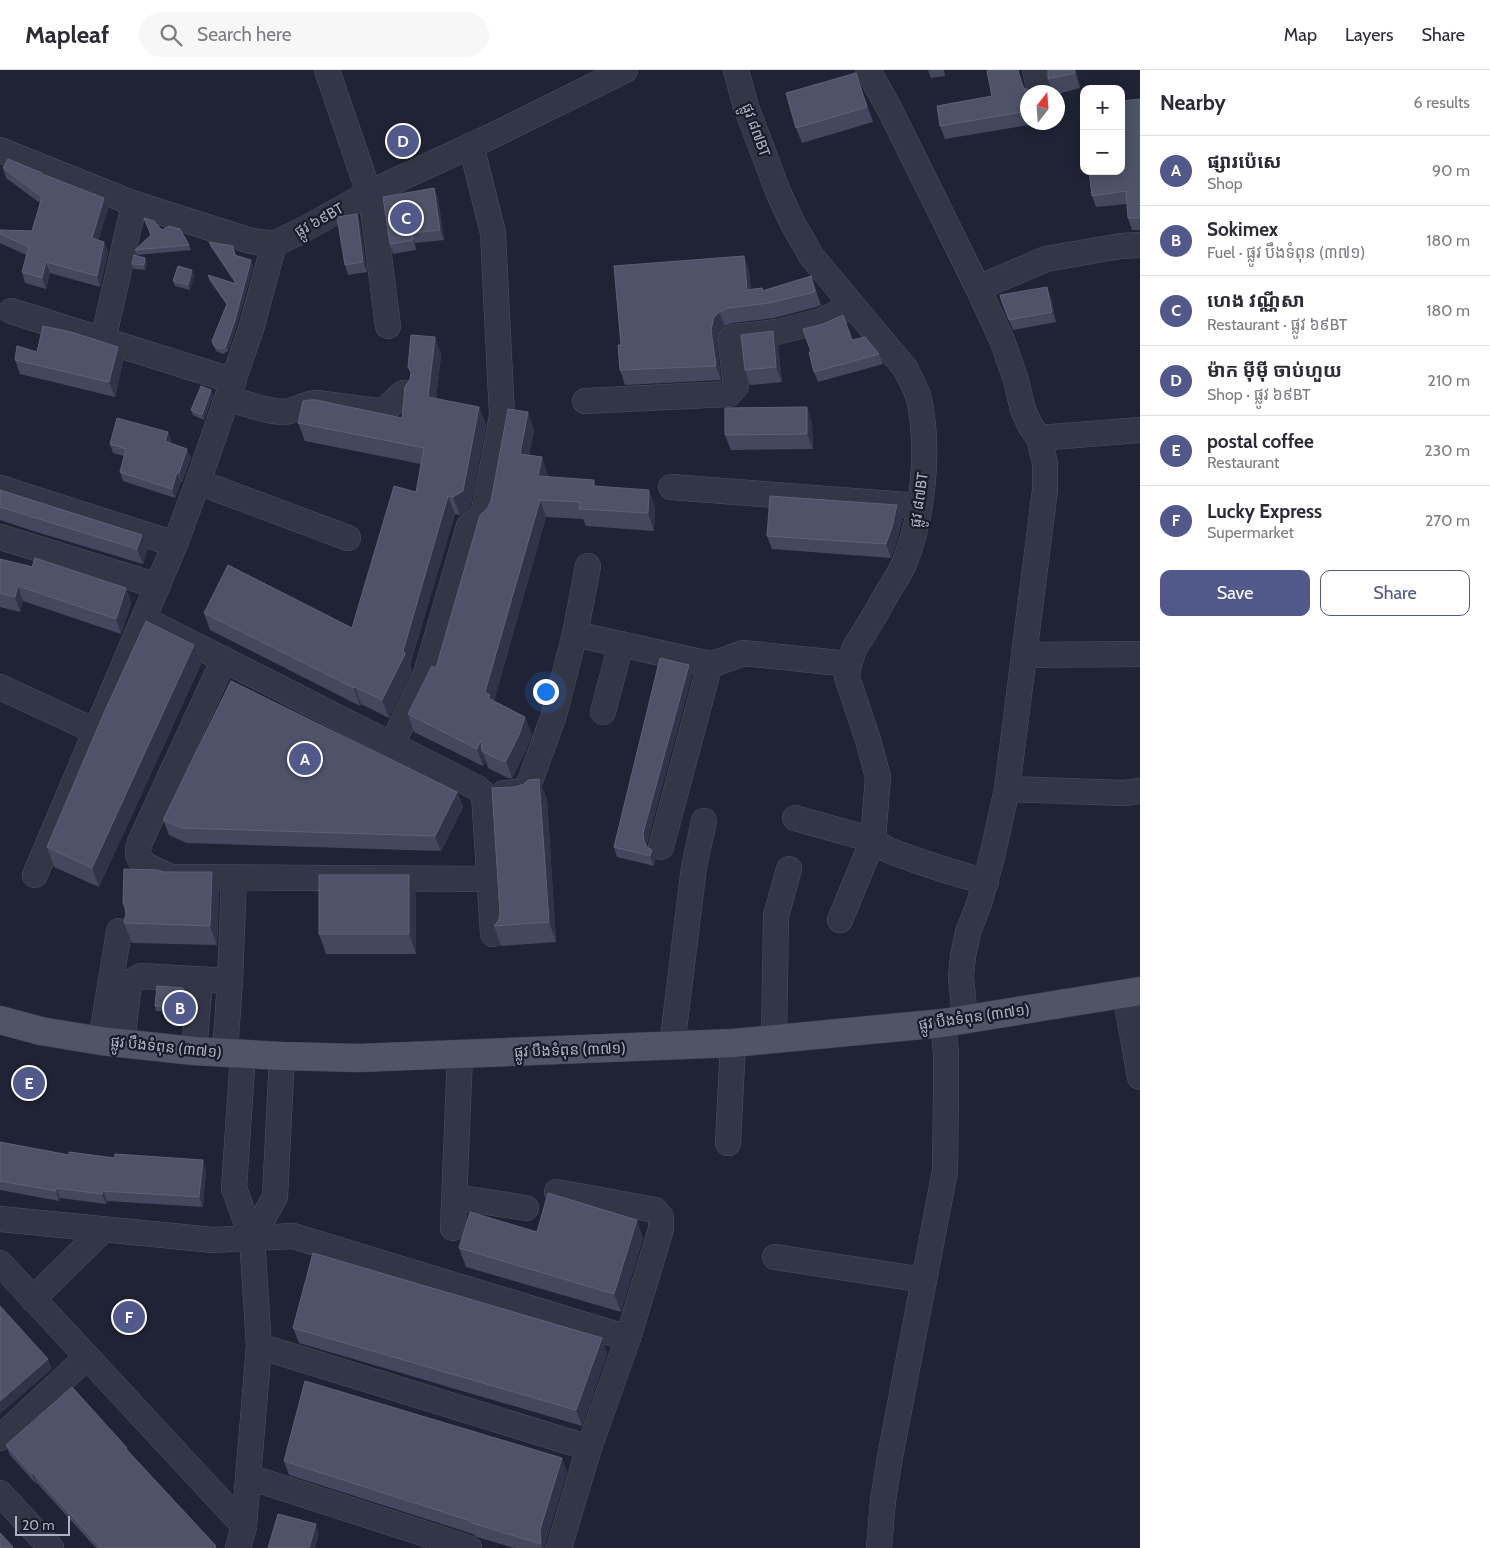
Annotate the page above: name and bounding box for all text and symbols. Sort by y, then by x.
search box [139,12,489,57]
text: Mapleaf [25,20,109,49]
icon: search [157,21,185,49]
text: Search here [197,23,291,46]
text: Map [1284,24,1317,46]
text: Layers [1345,24,1394,46]
text: Share [1422,24,1465,46]
north arrow [1020,85,1065,130]
map controls [1080,85,1125,175]
button: + [1080,85,1125,130]
text: Nearby [1160,90,1226,115]
text: 6 results [1414,93,1470,112]
street label: ផ្លូវ ៨៧BT [734,101,774,161]
pin: D [387,122,419,160]
button: − [1080,130,1125,175]
text: ផ្សារប៉េសេ [1207,150,1282,173]
text: A [1171,161,1181,180]
text: 90 m [1432,161,1470,180]
text: Shop [1207,174,1243,193]
street label: ផ្លូវ ៦៩BT [291,199,349,245]
pin: C [390,199,422,237]
text: Sokimex [1207,218,1278,241]
text: B [1171,231,1181,250]
text: 180 m [1426,231,1470,250]
text: Fuel · ផ្លូវ បឹងទំពុន (៣៧១) [1207,243,1365,262]
text: ហេង វណ្ណីសា [1207,289,1305,312]
text: C [1171,301,1181,320]
text: 180 m [1426,301,1470,320]
text: Restaurant · ផ្លូវ ៦៩BT [1207,315,1347,334]
text: ម៉ាក ម៉ីម៉ី ចាប់ហួយ [1207,359,1342,382]
text: D [1170,371,1182,390]
text: 210 m [1428,371,1470,390]
text: Shop · ផ្លូវ ៦៩BT [1207,385,1311,404]
text: postal coffee [1207,430,1314,453]
text: E [1171,441,1181,460]
text: 230 m [1424,441,1470,460]
text: Restaurant [1207,453,1279,472]
street label: ផ្លូវ ៨៧BT [906,471,936,529]
text: Lucky Express [1207,500,1322,523]
text: F [1172,511,1180,530]
text: 270 m [1425,511,1470,530]
text: Supermarket [1207,523,1294,542]
button: Save [1160,570,1310,616]
button: Share [1320,570,1470,616]
your location [533,679,559,705]
pin: A [289,740,321,778]
pin: B [164,989,196,1027]
street label: ផ្លូវ បឹងទំពុន (៣៧១) [917,1000,1031,1038]
street label: ផ្លូវ បឹងទំពុន (៣៧១) [109,1032,223,1066]
street label: ផ្លូវ បឹងទំពុន (៣៧១) [514,1039,626,1065]
pin: E [13,1064,45,1102]
pin: F [113,1298,145,1336]
scale bar [15,1513,70,1536]
text: 20 m [22,1516,55,1534]

